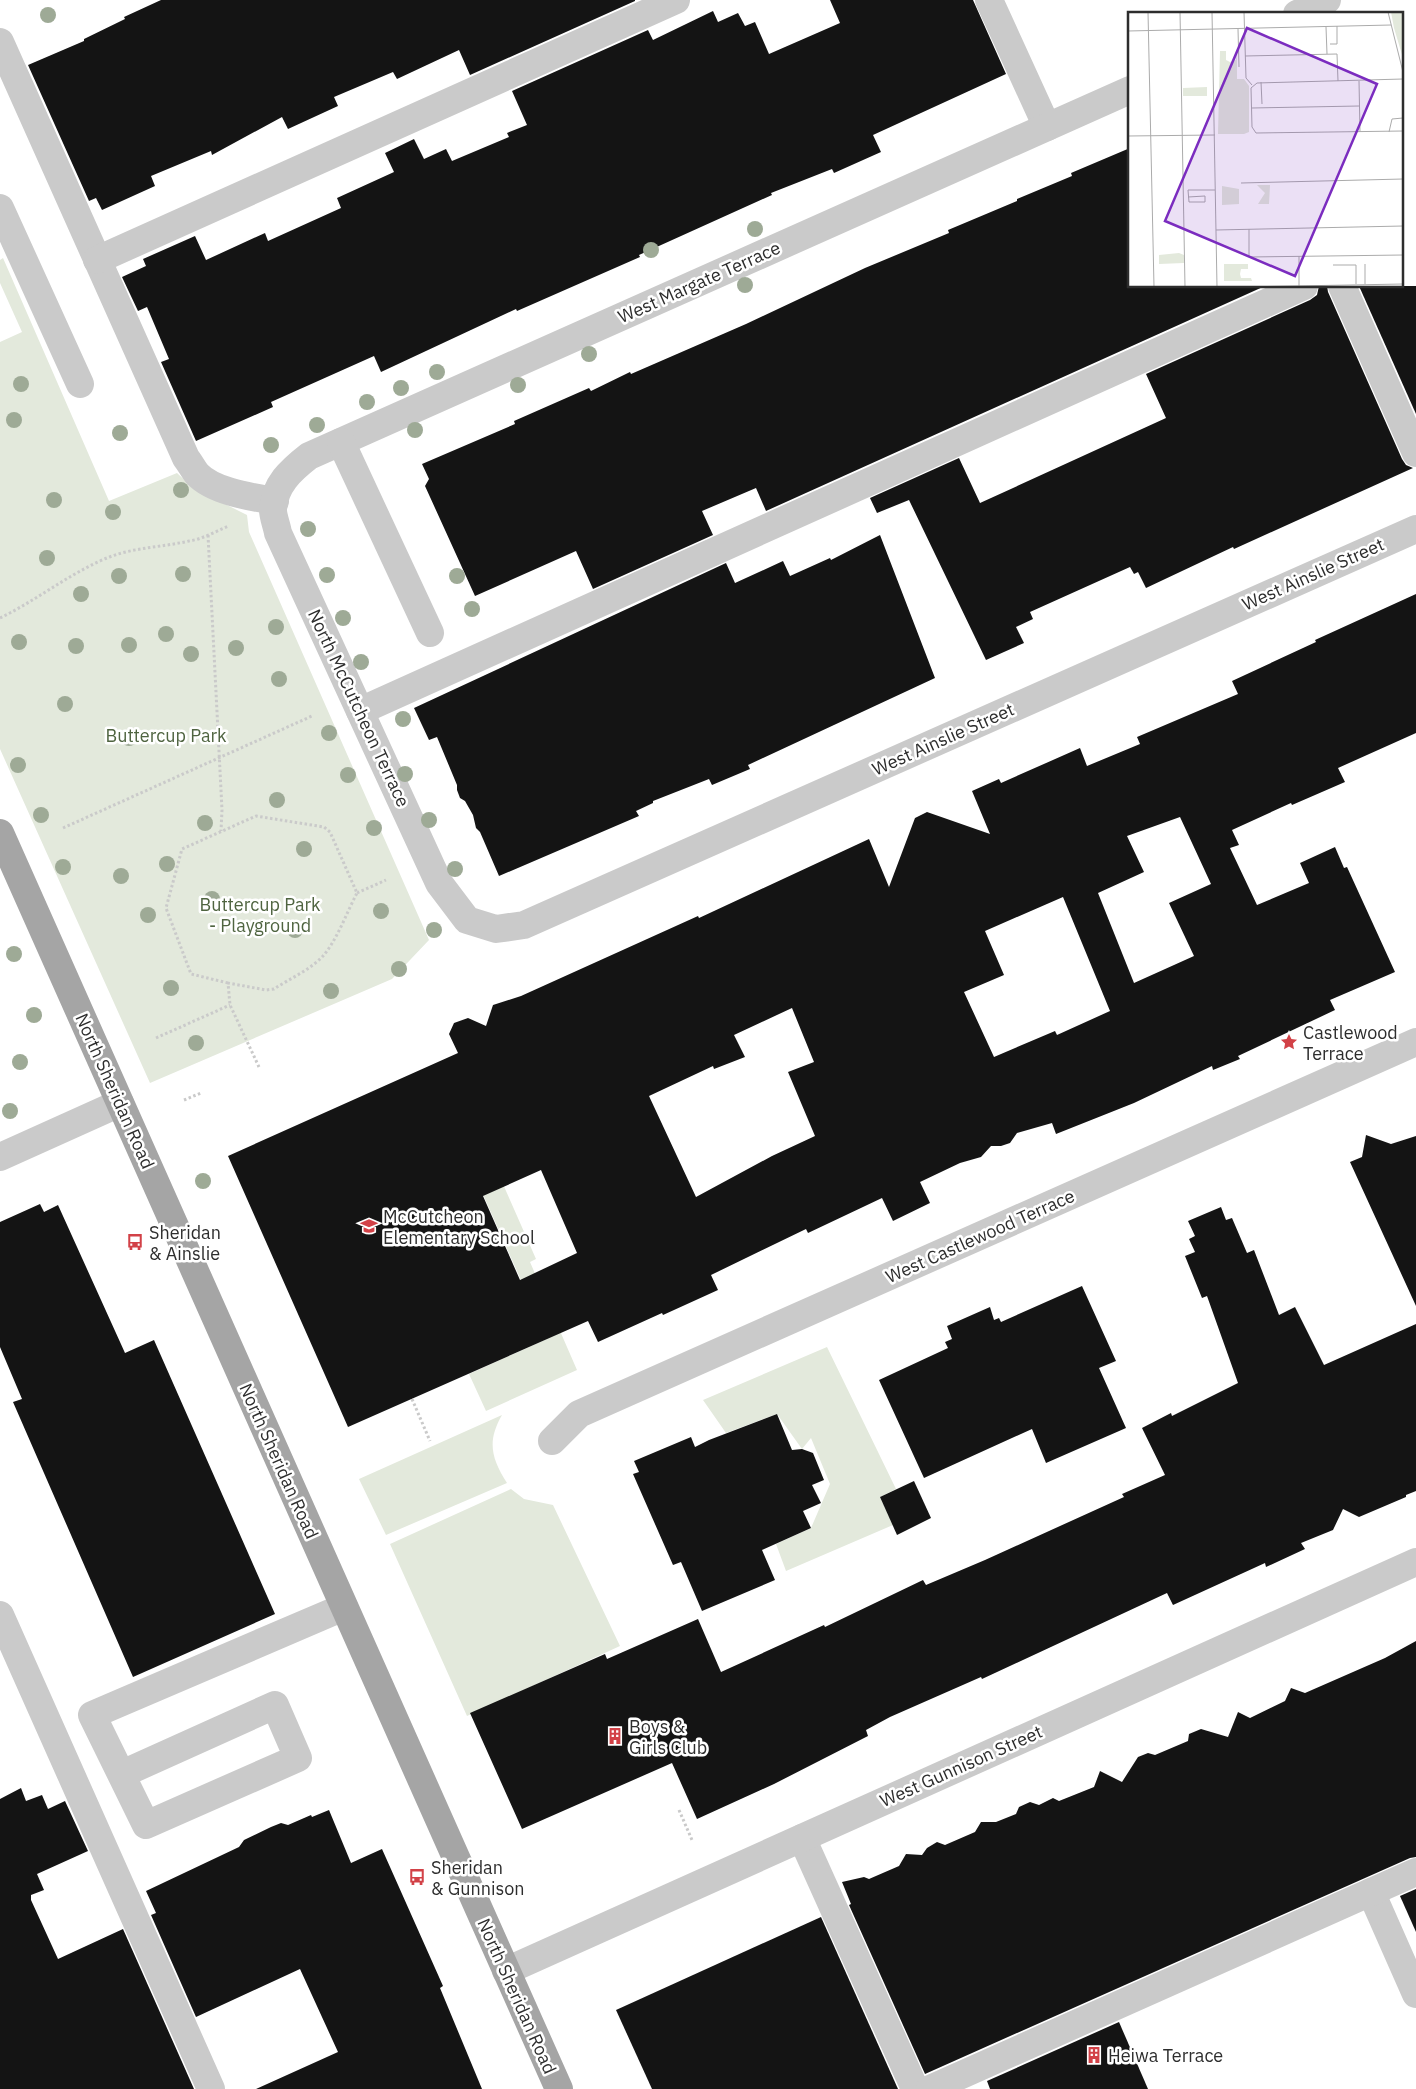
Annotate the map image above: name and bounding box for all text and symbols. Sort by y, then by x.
inset map [1128,12,1404,288]
street label: West Margate Terrace [614,236,784,328]
street label: West Ainslie Street [1239,532,1387,616]
street label: North McCutcheon Terrace [303,605,415,811]
street label: West Ainslie Street [869,697,1017,781]
park label: Buttercup Park [105,724,227,747]
park label: Buttercup Park - Playground [199,893,321,937]
street label: North Sheridan Road [70,1010,160,1172]
place label: Castlewood Terrace [1303,1021,1398,1065]
place icon: Castlewood Terrace [1279,1032,1299,1052]
street label: West Castlewood Terrace [882,1184,1078,1288]
place label: McCutcheon Elementary School [383,1205,535,1249]
school or university icon: McCutcheon Elementary School [359,1216,379,1236]
place label: Sheridan & Ainslie [149,1221,221,1265]
bus stop icon: Sheridan & Ainslie [125,1232,145,1252]
street label: North Sheridan Road [234,1380,324,1542]
place label: Boys & Girls Club [629,1715,707,1759]
street label: West Gunnison Street [876,1720,1046,1812]
building icon: Boys & Girls Club [605,1726,625,1746]
place label: Sheridan & Gunnison [431,1856,525,1900]
bus stop icon: Sheridan & Gunnison [407,1867,427,1887]
street label: North Sheridan Road [472,1915,562,2077]
place label: Heiwa Terrace [1108,2044,1223,2067]
building icon: Heiwa Terrace [1084,2045,1104,2065]

